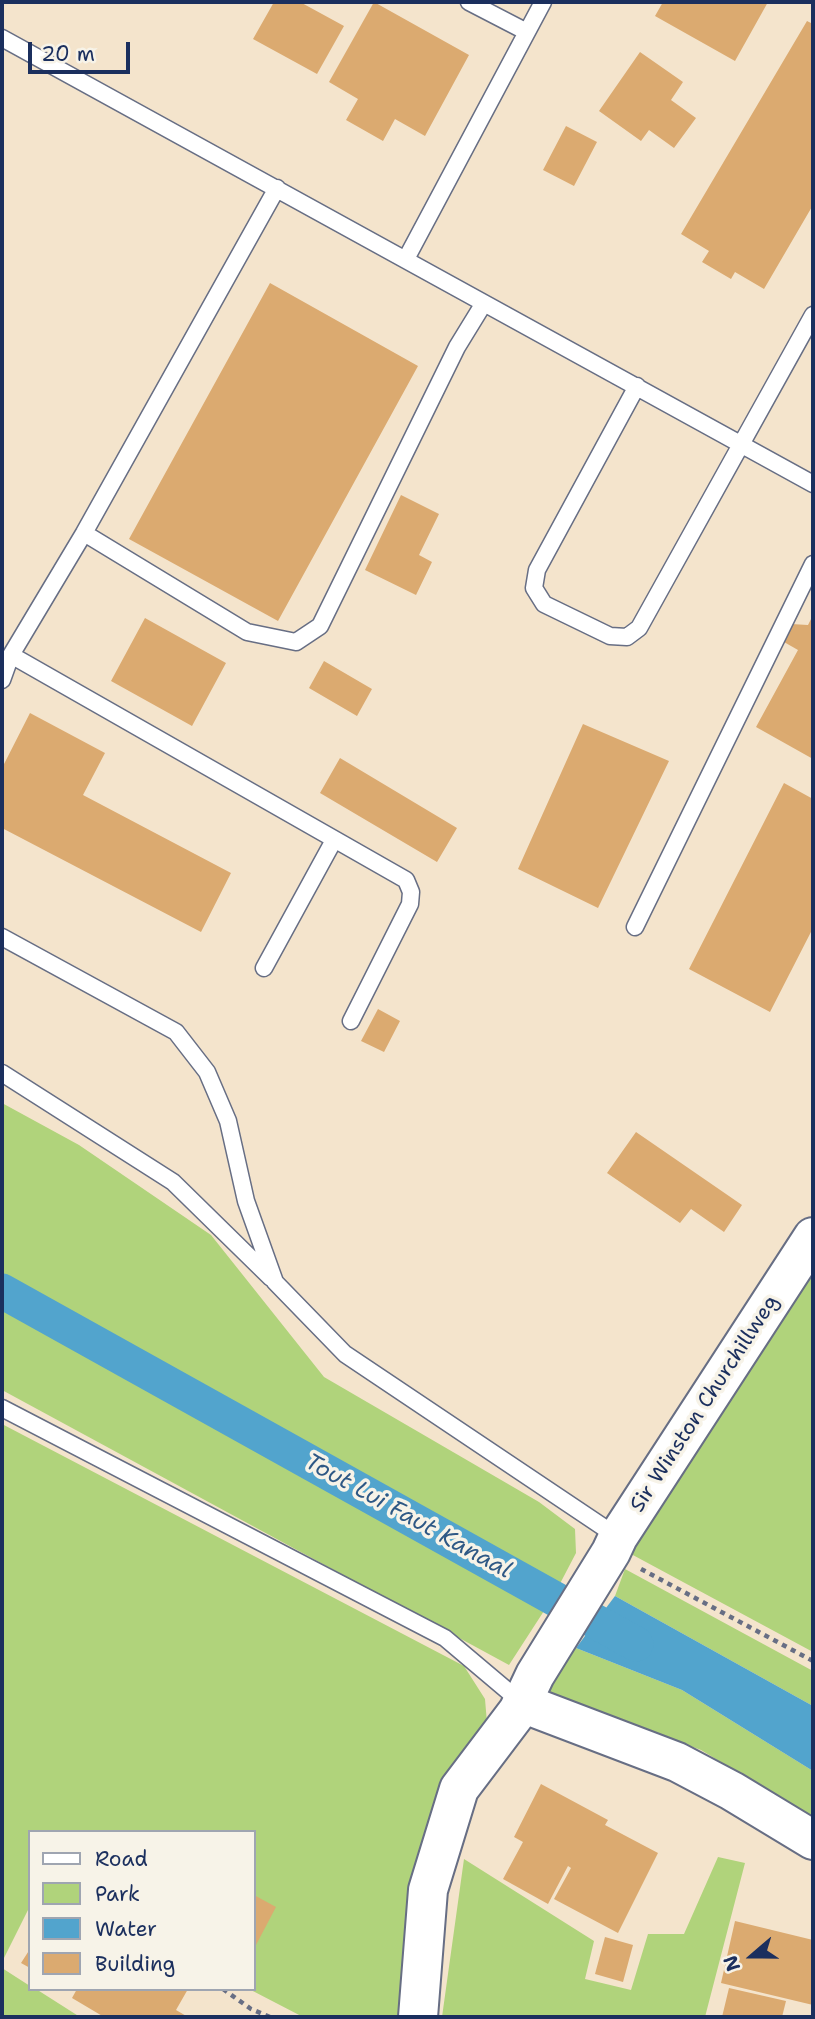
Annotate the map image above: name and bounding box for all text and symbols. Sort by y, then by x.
scale bar [32,28,133,72]
text: 20 m [41,40,95,68]
street label: Sir Winston Churchillweg [625,1291,785,1517]
water label: Tout Lui Faut Kanaal [300,1449,516,1585]
legend [28,1830,256,1991]
text: Road [95,1845,148,1873]
text: Park [95,1880,140,1908]
text: Water [95,1915,157,1943]
north arrow [717,1921,787,1991]
text: Building [95,1950,175,1978]
text: N [717,1952,746,1975]

